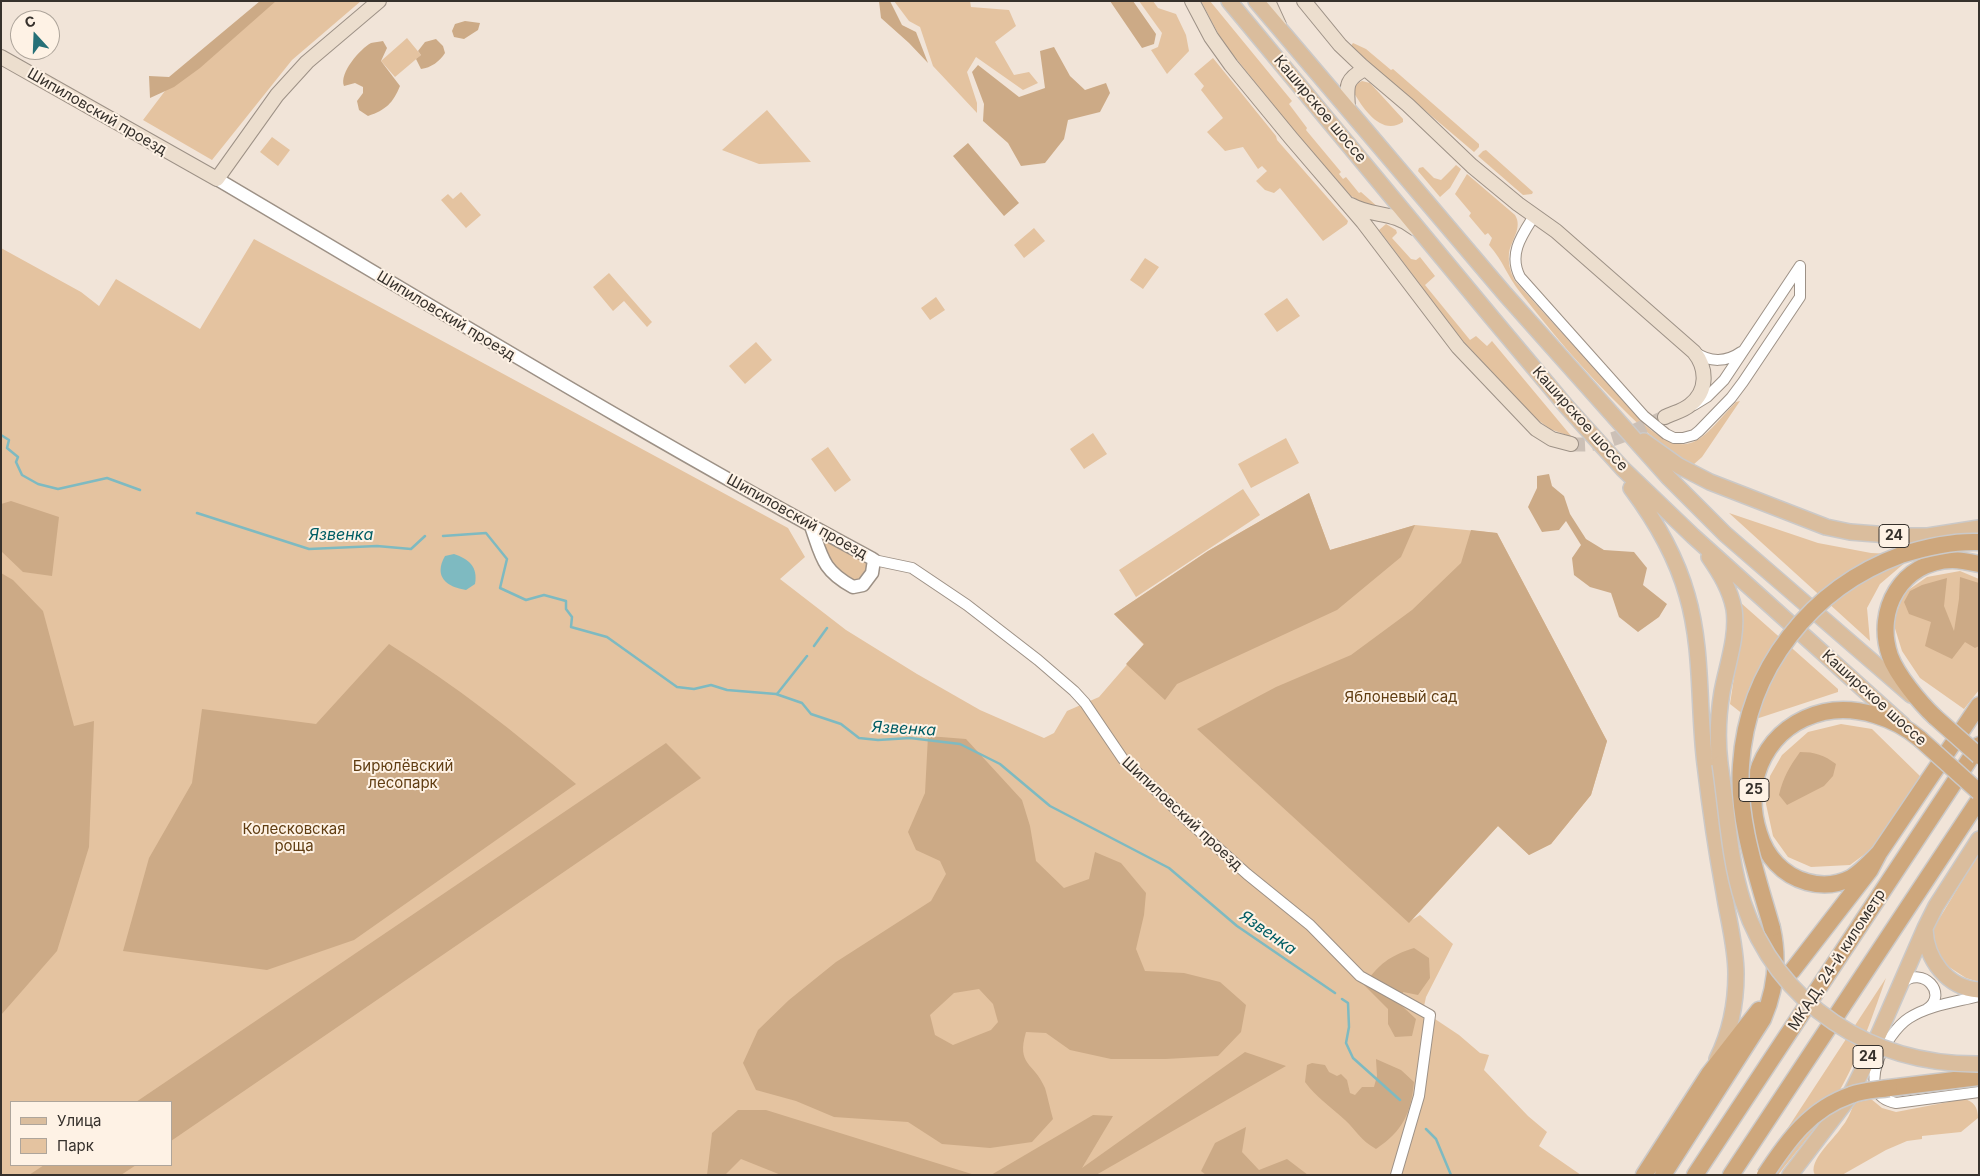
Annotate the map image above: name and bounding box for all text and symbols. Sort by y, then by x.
north arrow [10,10,60,60]
text: С [22,12,38,31]
street label: Каширское шоссе [1270,52,1370,166]
street label: Шипиловский проезд [24,65,170,159]
street label: Шипиловский проезд [374,268,518,364]
street label: Каширское шоссе [1528,363,1632,475]
street label: Шипиловский проезд [723,471,871,563]
road number: 24 [1879,524,1909,548]
water label: Язвенка [309,525,373,545]
street label: Каширское шоссе [1818,646,1930,750]
park label: Яблоневый сад [1345,688,1457,706]
water label: Язвенка [871,718,937,740]
street label: Шипиловский проезд [1118,753,1246,875]
park label: Бирюлёвский лесопарк [353,757,453,792]
road number: 25 [1739,778,1769,802]
park label: Колесковская роща [242,820,346,855]
street label: МКАД, 24-й километр [1785,886,1889,1034]
water label: Язвенка [1236,907,1300,959]
road number: 24 [1853,1046,1883,1068]
legend [10,1101,172,1166]
text: Улица [57,1111,101,1130]
text: Парк [57,1136,94,1155]

